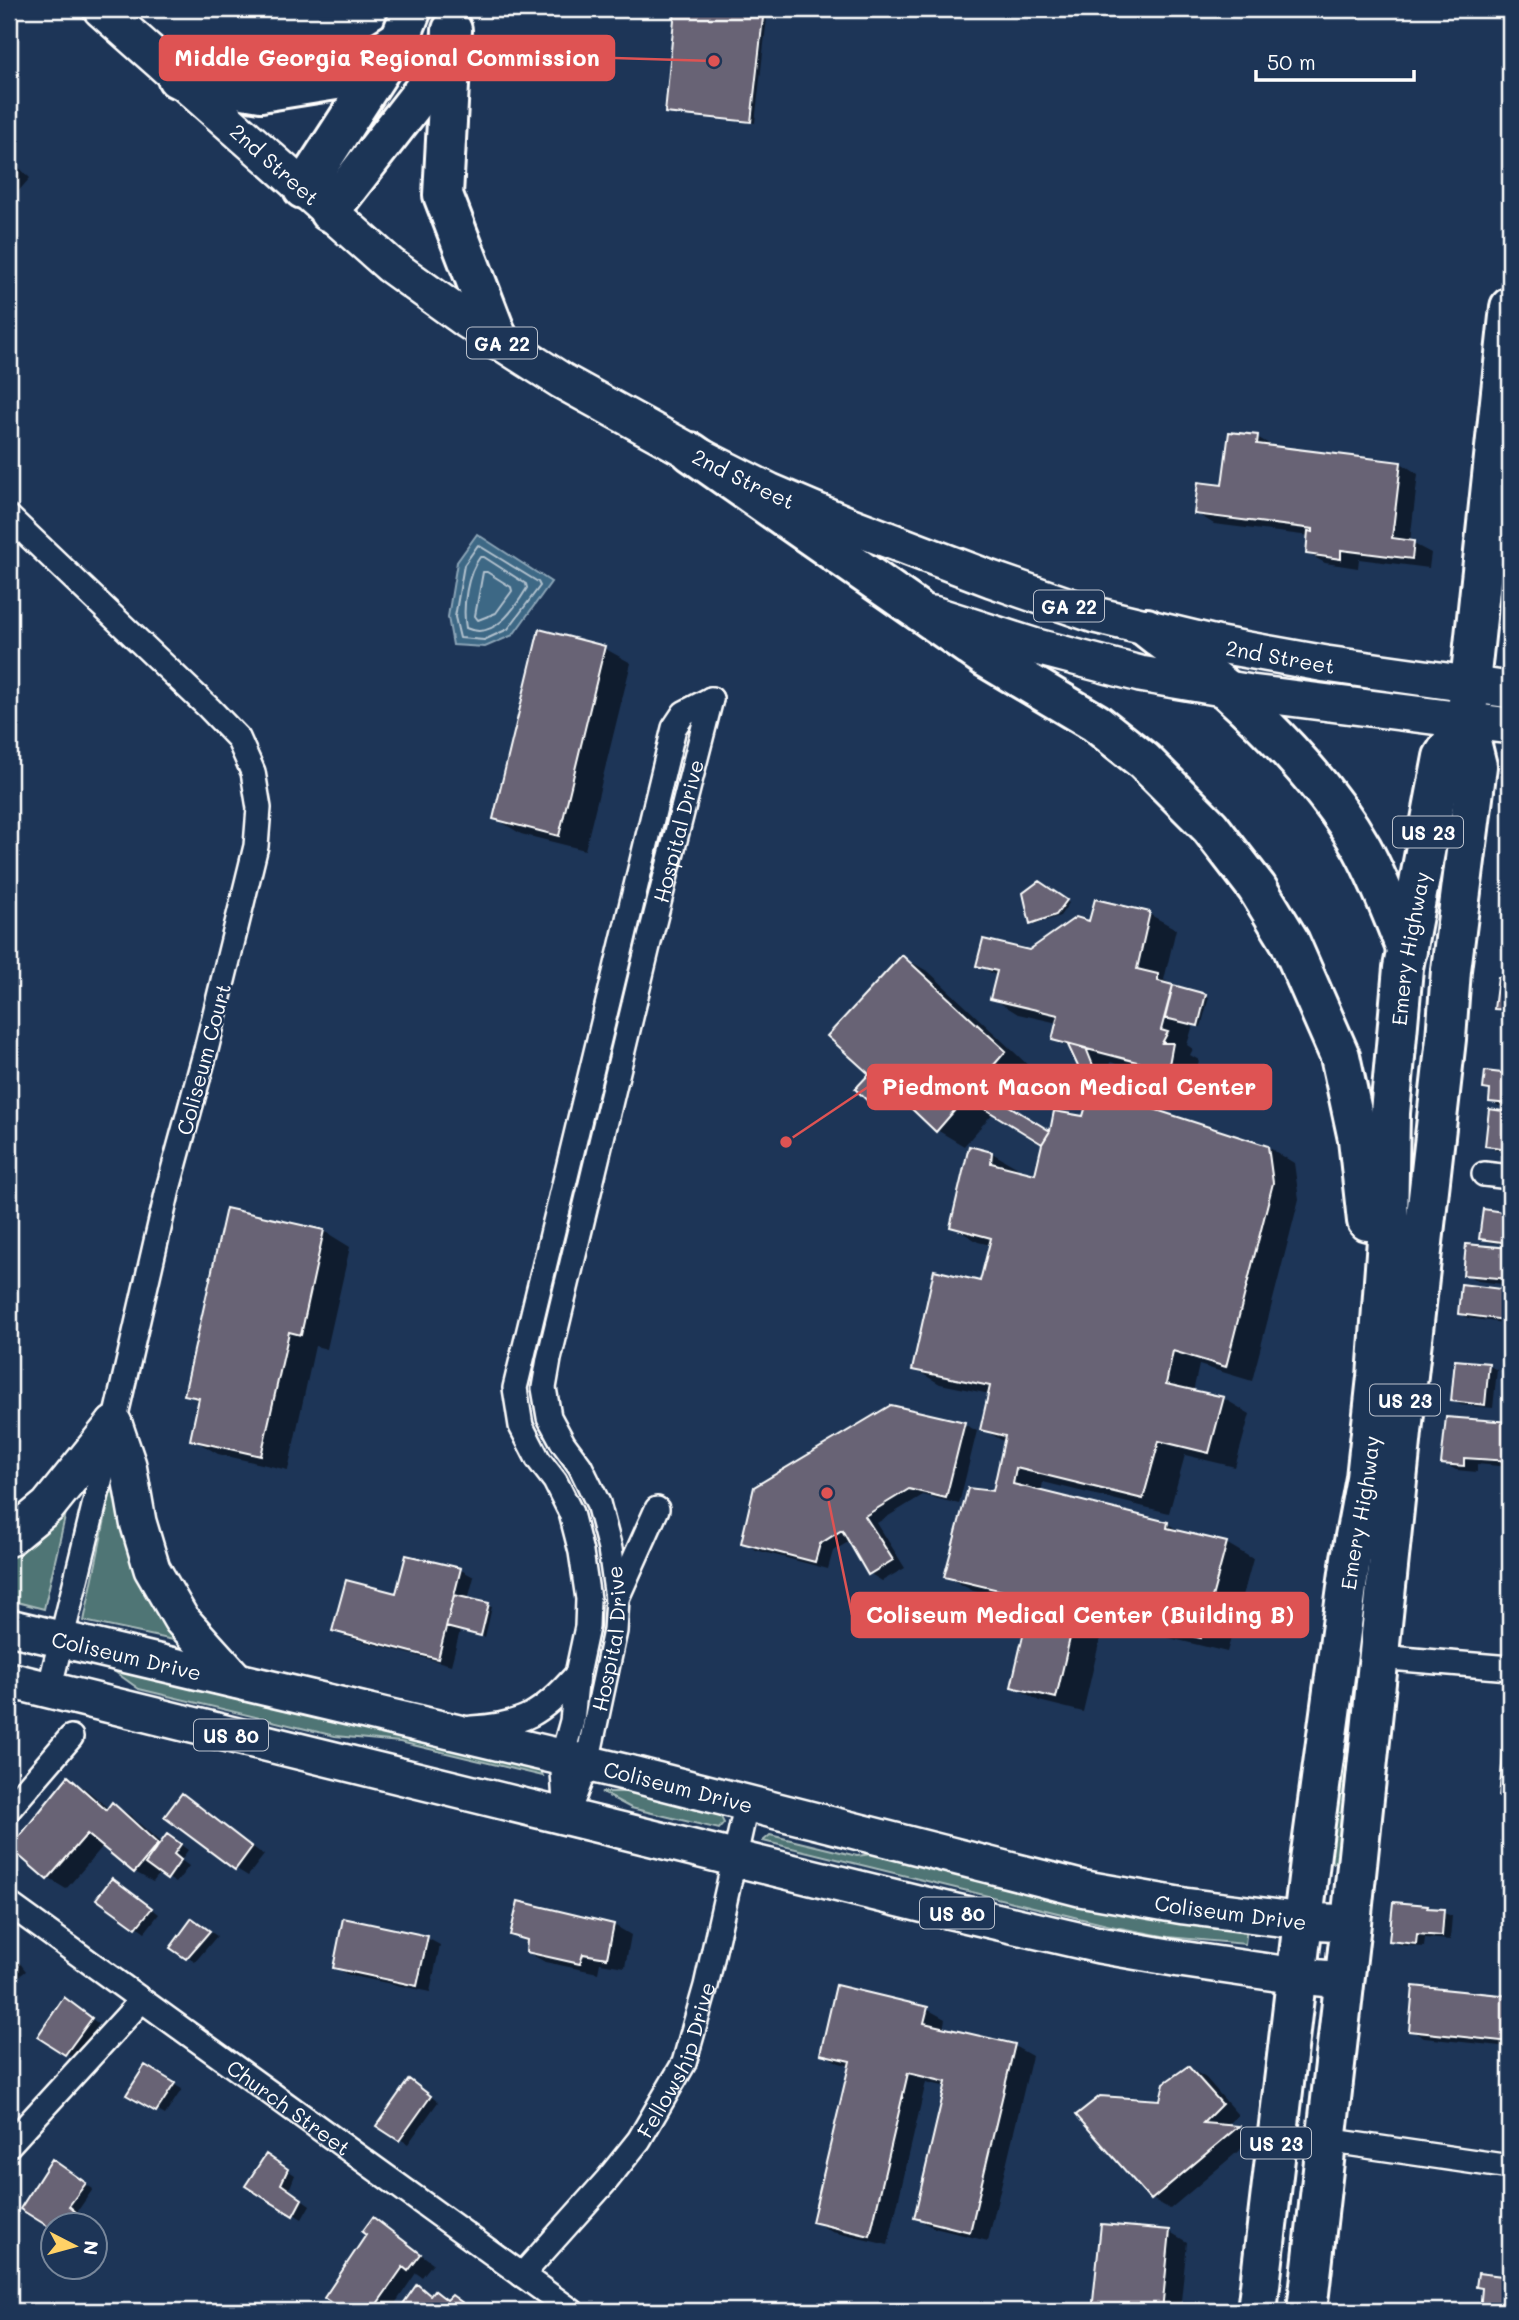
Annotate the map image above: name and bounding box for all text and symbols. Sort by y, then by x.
callout: Middle Georgia Regional Commission [160,36,614,80]
scale bar [1256,38,1414,82]
text: Middle Georgia Regional Commission [174,42,600,72]
text: 50 m [1267,48,1316,75]
street label: 2nd Street [225,117,326,210]
road number: GA 22 [467,328,537,358]
street label: 2nd Street [689,442,799,514]
road number: GA 22 [1034,590,1104,622]
street label: 2nd Street [1224,633,1337,679]
street label: Hospital Drive [646,756,709,905]
road number: US 23 [1393,817,1463,848]
street label: Emery Highway [1384,869,1435,1027]
street label: Coliseum Court [170,980,236,1138]
callout: Piedmont Macon Medical Center [868,1065,1271,1109]
text: Piedmont Macon Medical Center [882,1071,1256,1101]
road number: US 23 [1370,1384,1440,1416]
street label: Emery Highway [1333,1434,1384,1591]
street label: Hospital Drive [585,1564,631,1714]
callout: Coliseum Medical Center (Building B) [852,1593,1308,1637]
text: Coliseum Medical Center (Building B) [866,1599,1294,1629]
street label: Coliseum Drive [49,1624,204,1685]
road number: US 80 [194,1720,268,1750]
street label: Coliseum Drive [601,1754,756,1818]
street label: Coliseum Drive [1153,1888,1308,1935]
road number: US 80 [920,1898,994,1928]
street label: Fellowship Drive [630,1979,720,2142]
street label: Church Street [222,2053,357,2161]
road number: US 23 [1241,2128,1311,2158]
north arrow [38,2212,108,2282]
text: N [78,2239,105,2256]

